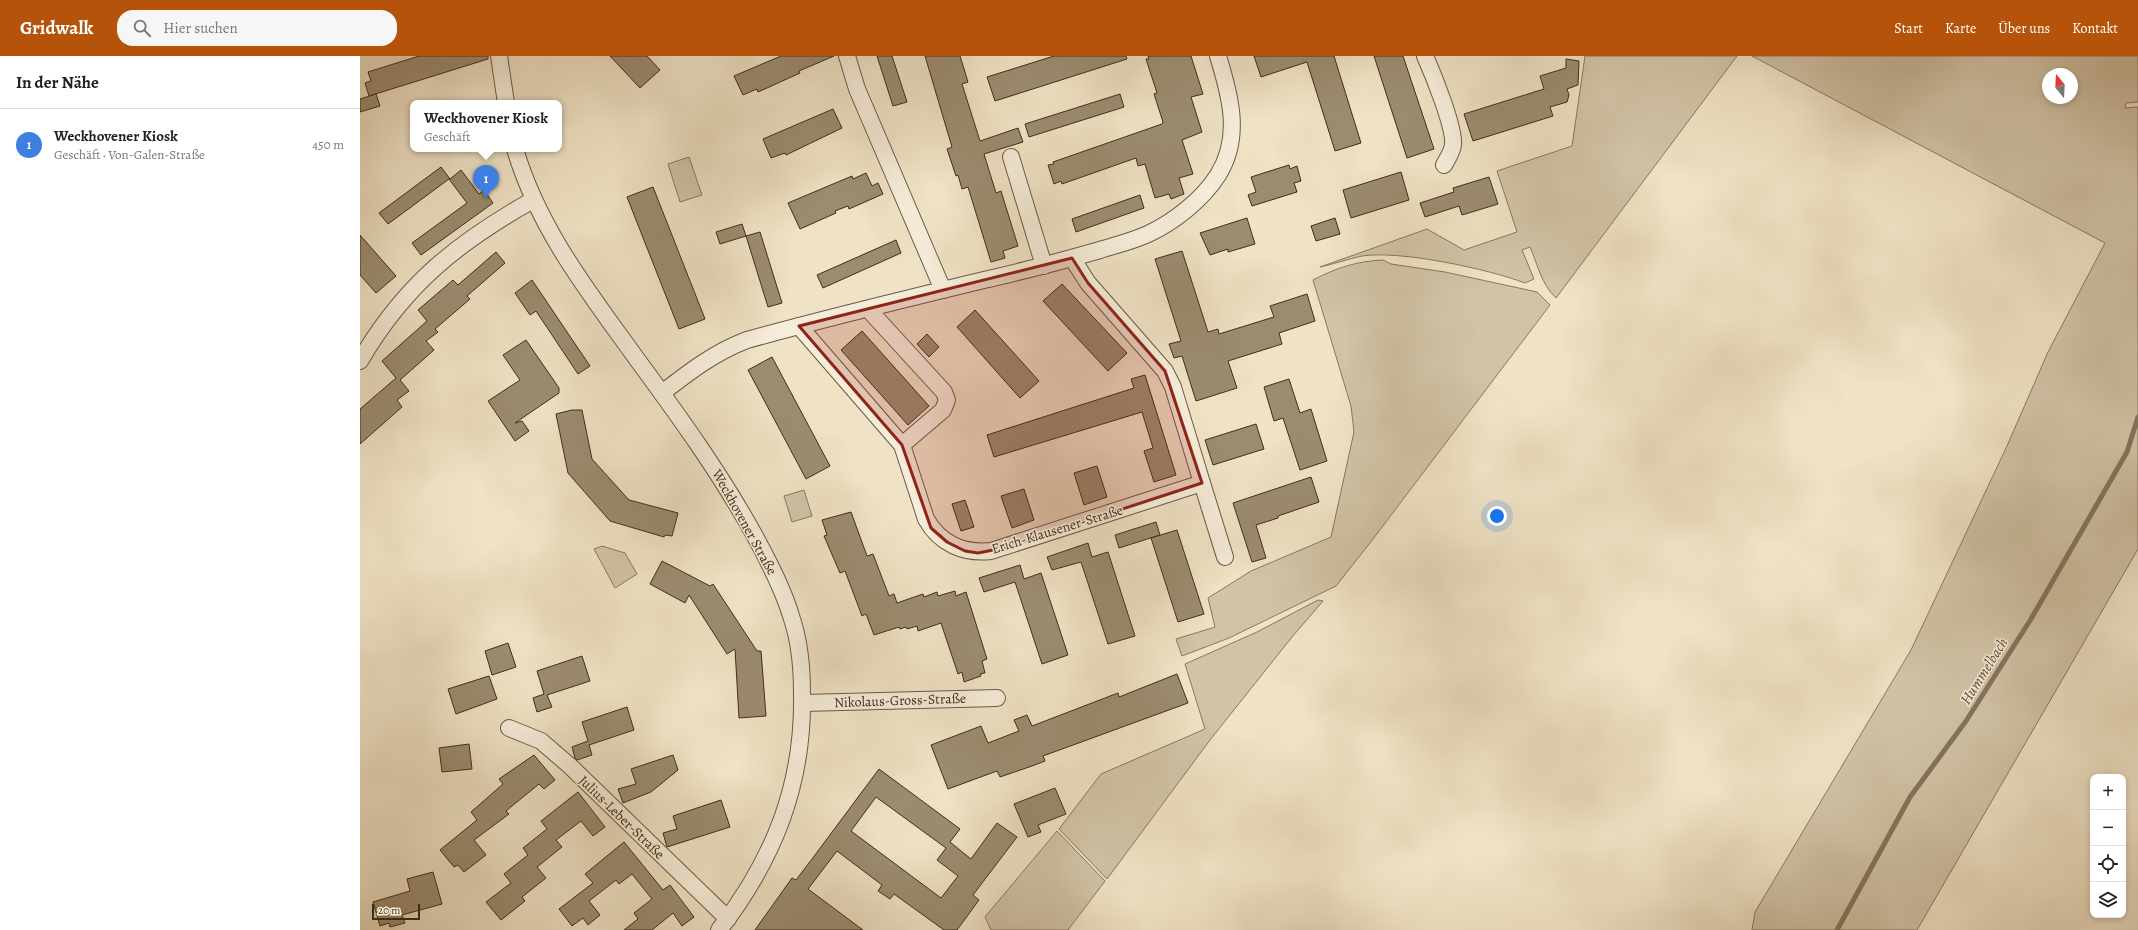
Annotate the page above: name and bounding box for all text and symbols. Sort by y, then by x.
search box [117,10,397,46]
text: Gridwalk [20,15,93,41]
icon: search [131,17,153,39]
text: Hier suchen [163,18,238,38]
text: Start [1894,19,1923,38]
text: Karte [1945,19,1976,38]
text: Über uns [1998,19,2050,38]
text: Kontakt [2072,19,2118,38]
north arrow [2042,68,2078,104]
text: In der Nähe [16,71,99,94]
popup [410,100,562,152]
text: Weckhovener Kiosk [424,108,548,128]
text: Weckhovener Kiosk [54,126,178,146]
text: Geschäft [424,128,471,145]
text: 1 [27,136,31,153]
text: 450 m [312,136,344,153]
text: Geschäft · Von-Galen-Straße [54,146,205,163]
pin: 1 [473,165,499,198]
street label: Weckhovener Straße [707,465,781,578]
street label: Erich-Klausener-Straße [989,500,1125,558]
your location [1487,506,1507,526]
water label: Hummelbach [1956,634,2012,708]
street label: Nikolaus-Gross-Straße [834,689,966,712]
street label: Julius-Leber-Straße [575,771,669,863]
map controls [2090,774,2126,918]
button: + [2090,774,2126,810]
button: − [2090,810,2126,846]
button: locate [2090,846,2126,882]
button: layers [2090,882,2126,918]
scale bar [372,902,420,921]
text: 20 m [378,903,400,918]

